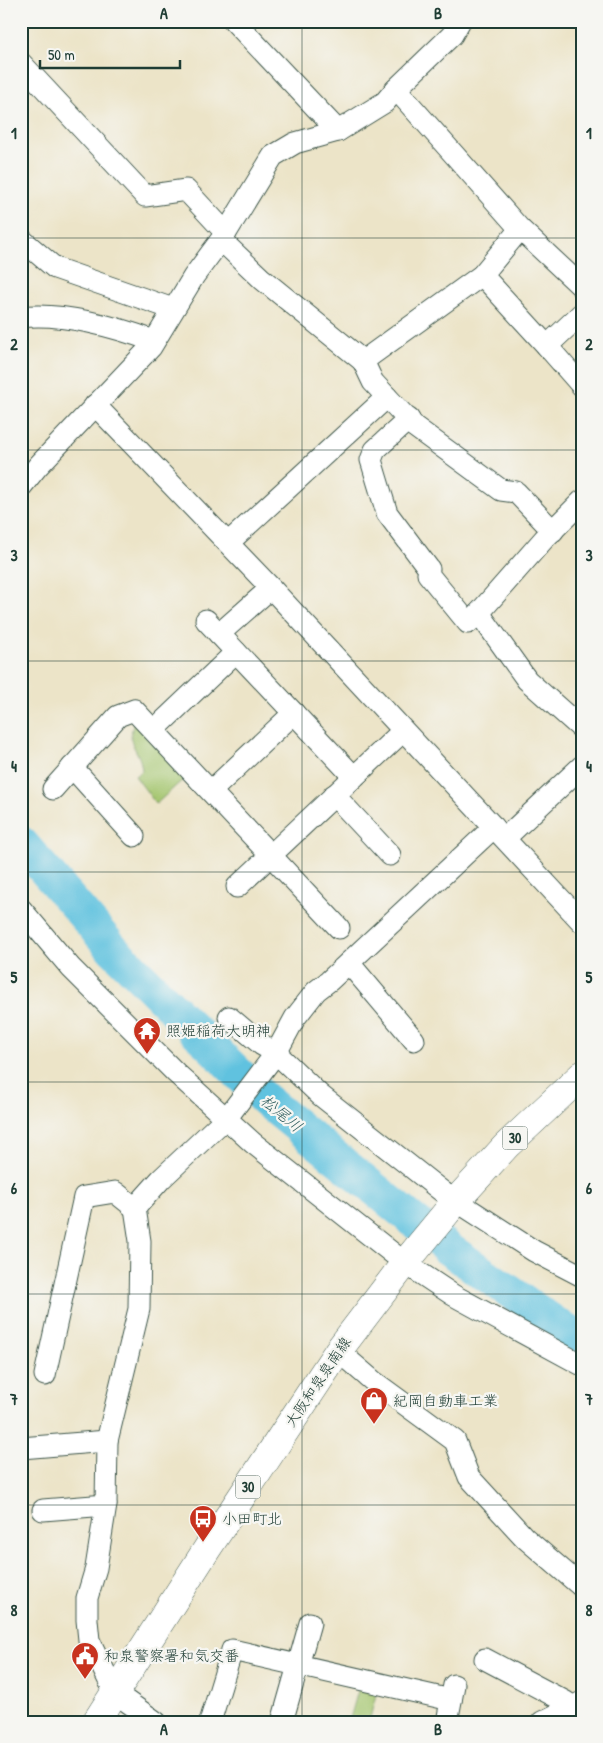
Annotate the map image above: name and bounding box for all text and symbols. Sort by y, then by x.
text: A [160,2,168,24]
text: B [434,2,442,24]
scale bar [40,38,180,70]
text: 50 m [48,44,75,65]
text: 1 [11,122,17,144]
text: 1 [586,122,592,144]
text: 2 [10,333,18,355]
text: 2 [585,333,593,355]
text: 3 [10,544,18,566]
text: 3 [585,544,593,566]
text: 4 [11,755,17,777]
text: 4 [586,755,592,777]
text: 5 [11,966,18,988]
text: 5 [586,966,593,988]
temple icon: 照姫稲荷大明神 [132,1016,162,1055]
place label: 照姫稲荷大明神 [166,1020,271,1041]
water label: 松尾川 [257,1089,307,1137]
road number: 30 [502,1126,528,1150]
text: 6 [11,1177,18,1199]
text: 6 [586,1177,593,1199]
street label: 大阪和泉泉南線 [280,1332,356,1431]
shop icon: 紀岡自動車工業 [359,1386,389,1425]
text: 7 [9,1388,18,1410]
text: 7 [584,1388,593,1410]
place label: 紀岡自動車工業 [393,1390,498,1411]
road number: 30 [236,1475,260,1498]
bus stop icon: 小田町北 [188,1504,218,1543]
place label: 小田町北 [222,1508,282,1529]
text: 8 [11,1599,18,1621]
text: 8 [586,1599,593,1621]
public building icon: 和泉警察署和気交番 [70,1641,100,1680]
place label: 和泉警察署和気交番 [104,1645,239,1666]
text: A [160,1718,168,1740]
text: B [434,1718,442,1740]

